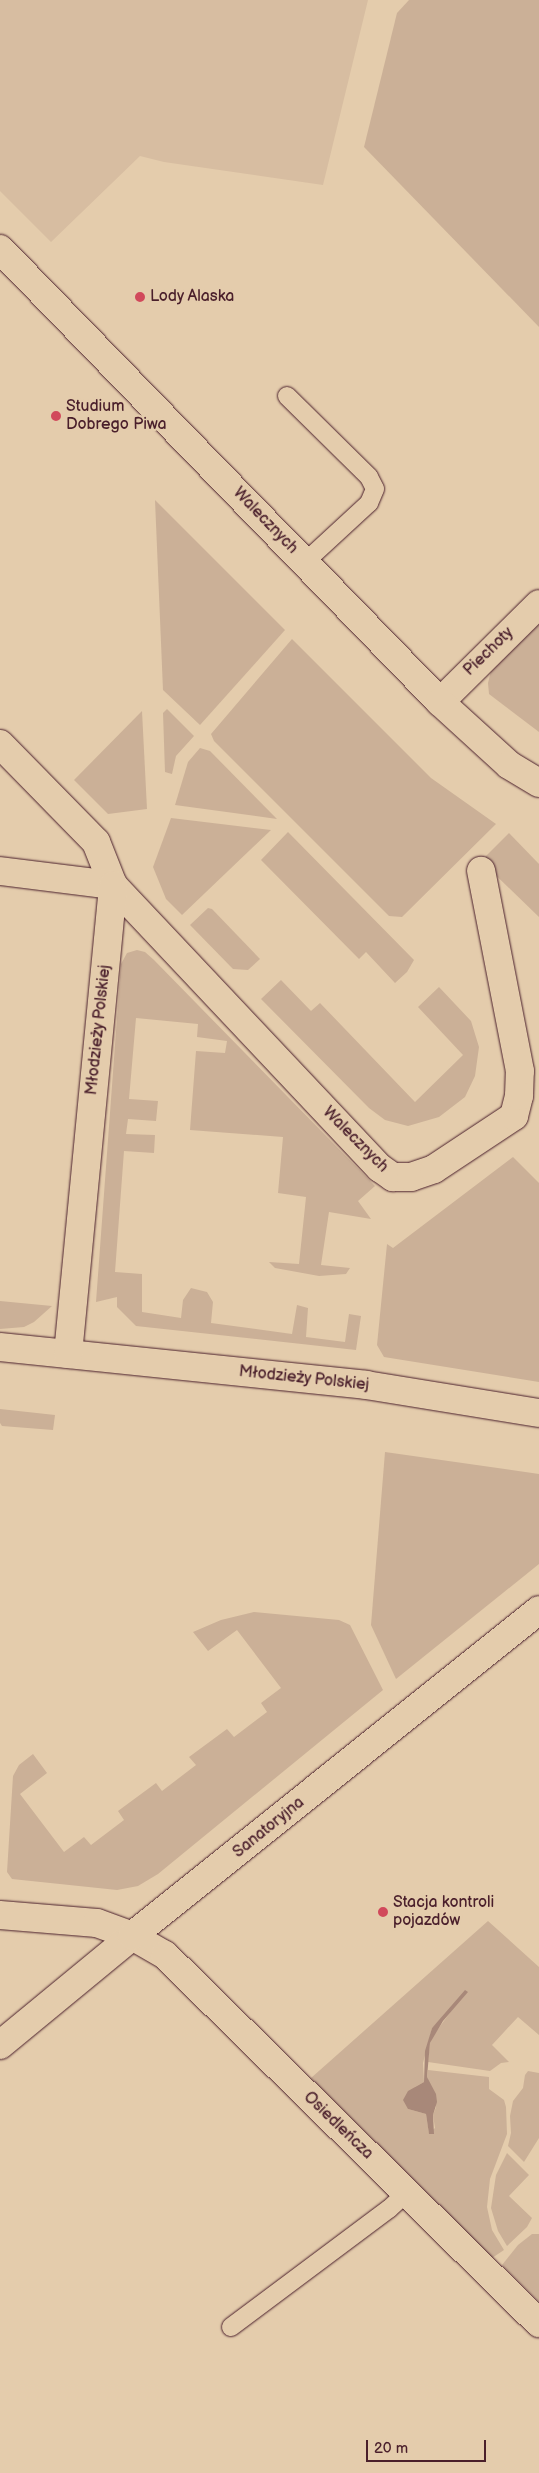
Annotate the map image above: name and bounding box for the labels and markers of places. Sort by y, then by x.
place label: Lody Alaska [150,287,235,307]
marker: Lody Alaska [134,291,146,303]
place label: Studium Dobrego Piwa [66,397,167,435]
marker: Studium Dobrego Piwa [50,410,62,422]
place label: Stacja kontroli pojazdów [393,1893,494,1931]
marker: Stacja kontroli pojazdów [377,1906,389,1918]

